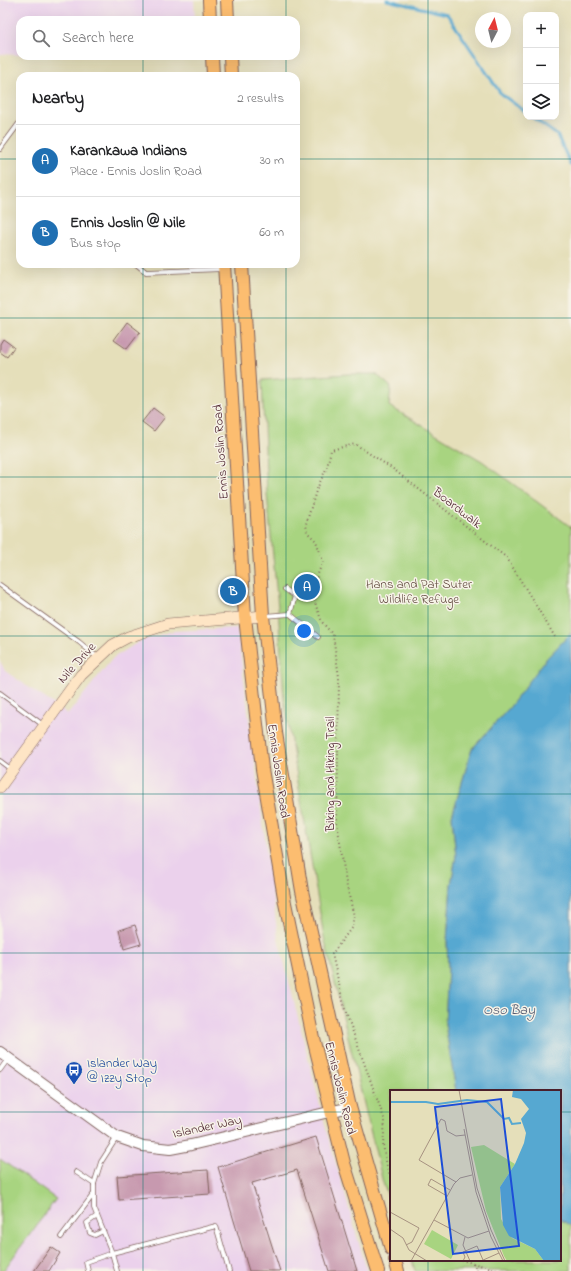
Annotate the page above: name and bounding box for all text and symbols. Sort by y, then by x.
north arrow [475,12,511,48]
map controls [523,12,559,120]
button: + [523,12,559,48]
search box [16,16,300,60]
icon: search [30,27,52,49]
text: Search here [62,27,134,49]
button: − [523,48,559,84]
button: layers [523,84,559,120]
text: Nearby [32,86,84,111]
text: 2 results [237,89,284,108]
text: Karankawa Indians [70,140,187,162]
text: A [41,151,49,170]
text: 30 m [260,151,284,170]
text: Place · Ennis Joslin Road [70,162,202,181]
text: Ennis Joslin @ Nile [70,212,185,234]
text: B [41,223,49,242]
text: 60 m [259,223,284,242]
text: Bus stop [70,234,121,253]
street label: Ennis Joslin Road [208,403,234,500]
street label: Boardwalk [428,482,486,533]
pin: A [294,572,320,602]
park label: Hans and Pat Suter Wildlife Refuge [366,575,473,610]
pin: B [220,576,246,606]
your location [294,621,314,641]
street label: Nile Drive [53,638,101,688]
street label: Biking and Hiking Trail [321,716,341,833]
street label: Ennis Joslin Road [262,723,294,820]
water label: Oso Bay [483,1000,535,1021]
street label: Ennis Joslin Road [319,1040,361,1137]
place label: Islander Way @ Izzy Stop [87,1054,157,1089]
bus stop icon: Islander Way @ Izzy Stop [64,1060,84,1085]
inset map [390,1090,561,1261]
street label: Islander Way [171,1110,243,1145]

